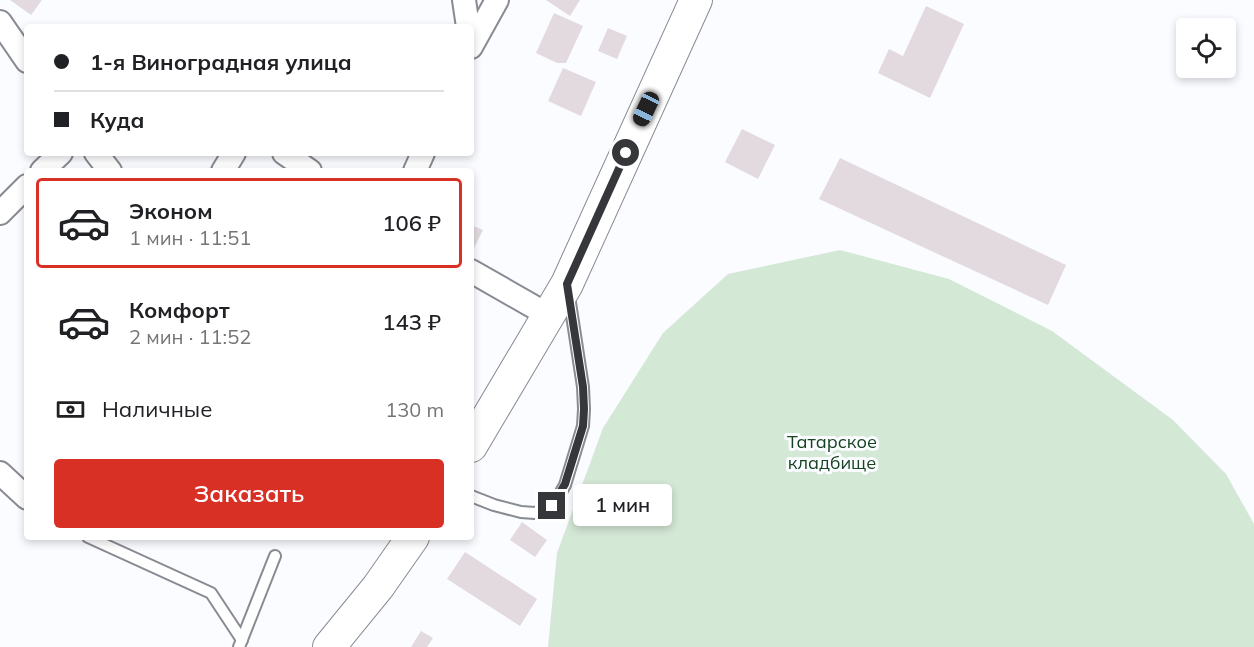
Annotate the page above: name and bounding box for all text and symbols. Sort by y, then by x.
map controls [1176,18,1236,78]
button: locate [1176,18,1236,78]
text: 1-я Виноградная улица [90,48,352,76]
car [630,89,662,129]
text: Куда [90,106,144,134]
route start [612,139,639,166]
icon: car [57,196,111,250]
text: Эконом [129,197,213,225]
text: 106 ₽ [382,209,441,237]
text: 1 мин · 11:51 [129,225,251,250]
icon: car [57,295,111,349]
text: Комфорт [129,296,230,324]
text: 143 ₽ [382,308,441,336]
text: 2 мин · 11:52 [129,324,251,349]
icon: cash [54,393,87,426]
text: Наличные [102,395,212,423]
text: 130 m [385,397,444,422]
park label: Татарское кладбище [787,430,877,474]
button: Заказать [54,459,444,528]
callout: 1 мин [573,485,672,527]
route end [538,492,565,519]
text: 1 мин [595,492,650,517]

